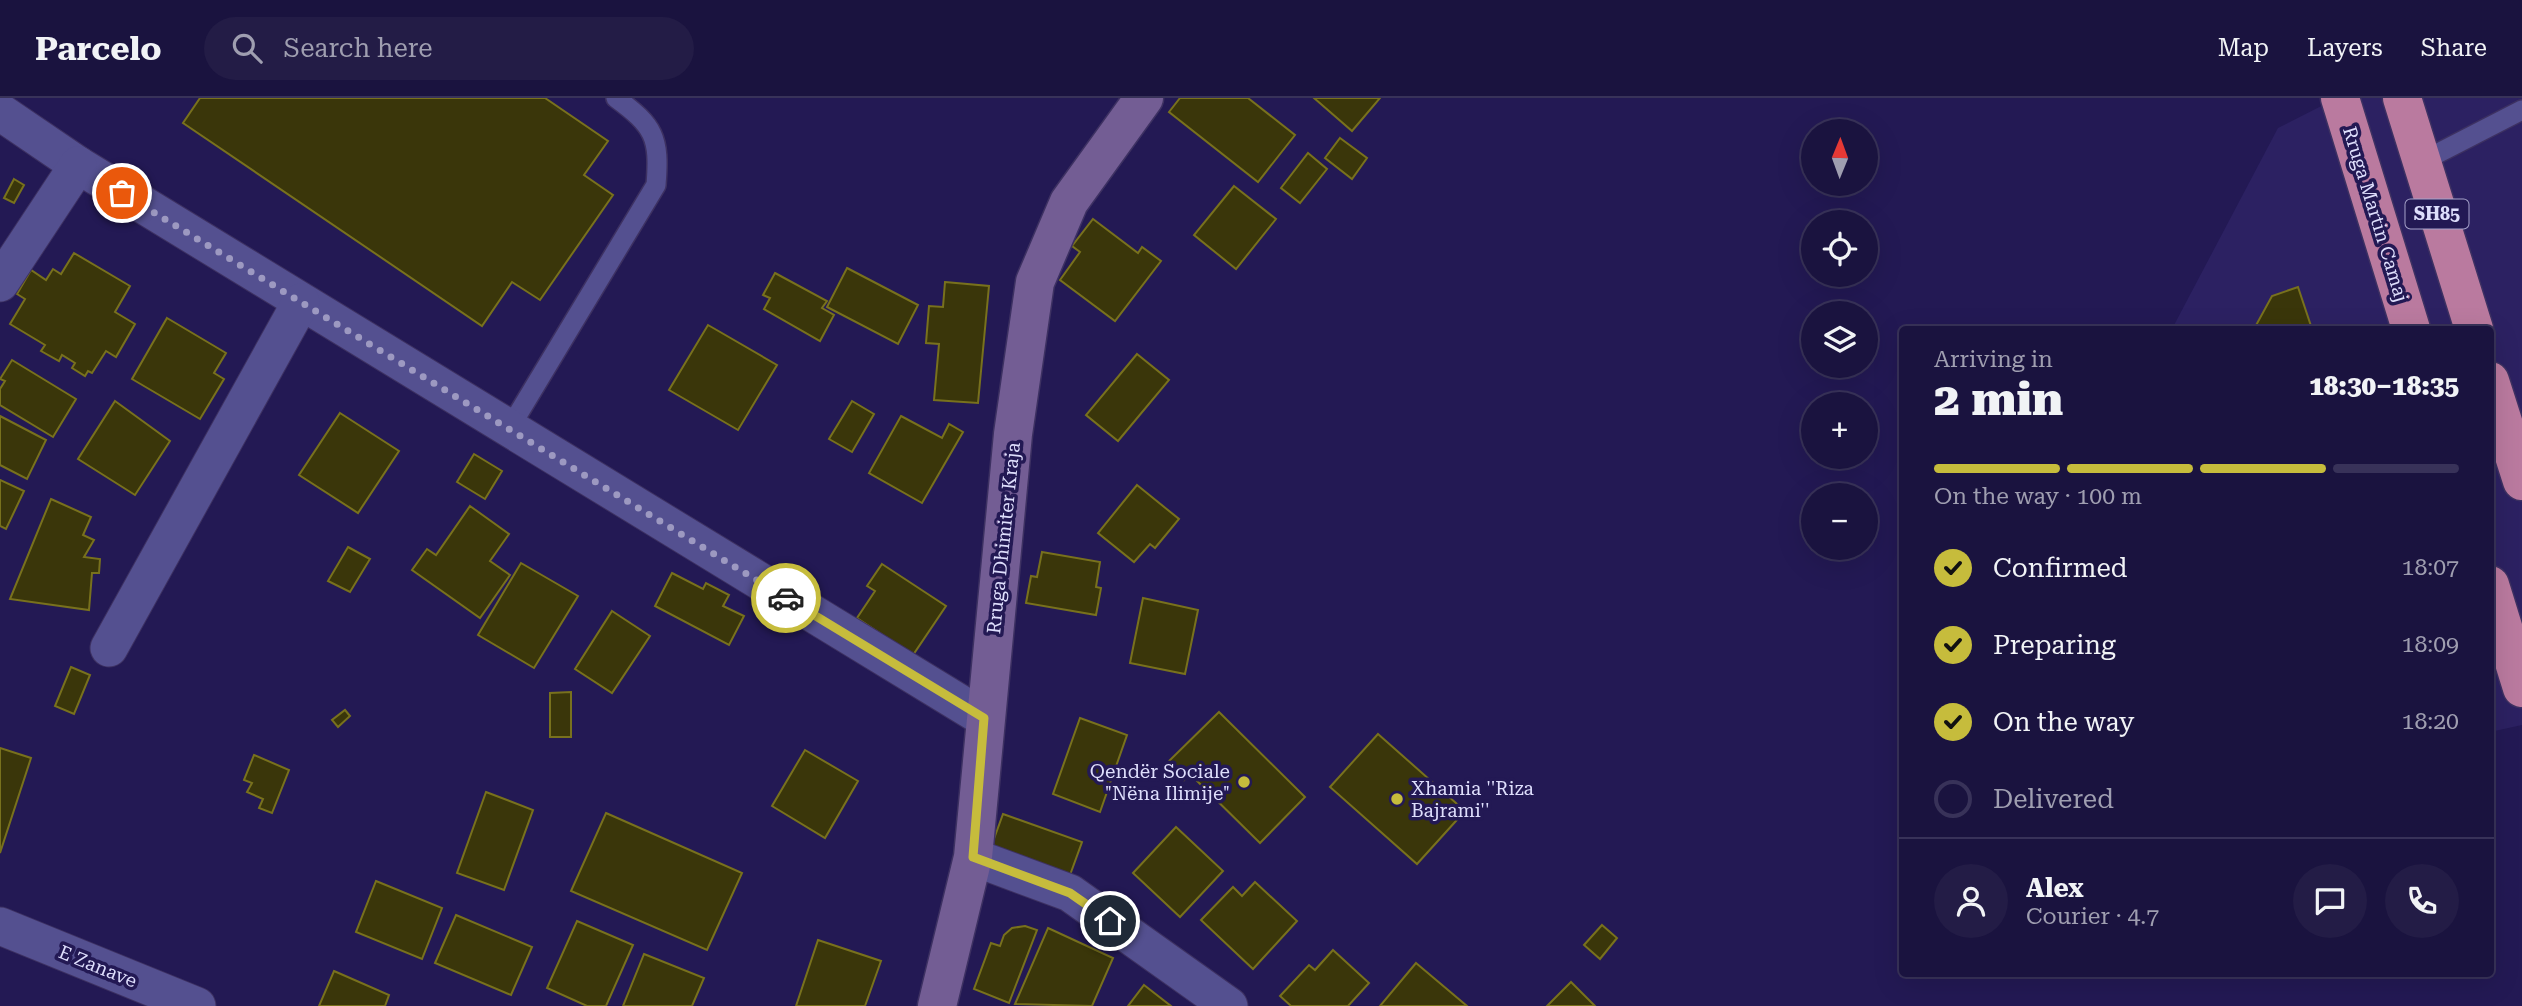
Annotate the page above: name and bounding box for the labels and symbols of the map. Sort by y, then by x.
north arrow [1801,119,1878,196]
street label: Rruga Martin Camaj [2338,124,2413,305]
pin [92,163,152,223]
road number: SH85 [2406,200,2468,229]
street label: Rruga Dhimiter Kraja [982,440,1025,635]
courier [751,563,821,633]
place label: Qendër Sociale "Nëna Ilimije" [1090,760,1230,805]
marker: Qendër Sociale "Nëna Ilimije" [1236,774,1252,790]
place label: Xhamia ''Riza Bajrami'' [1411,777,1535,822]
marker: Xhamia ''Riza Bajrami'' [1389,791,1405,807]
pin [1080,891,1140,951]
street label: E Zanave [55,940,140,993]

